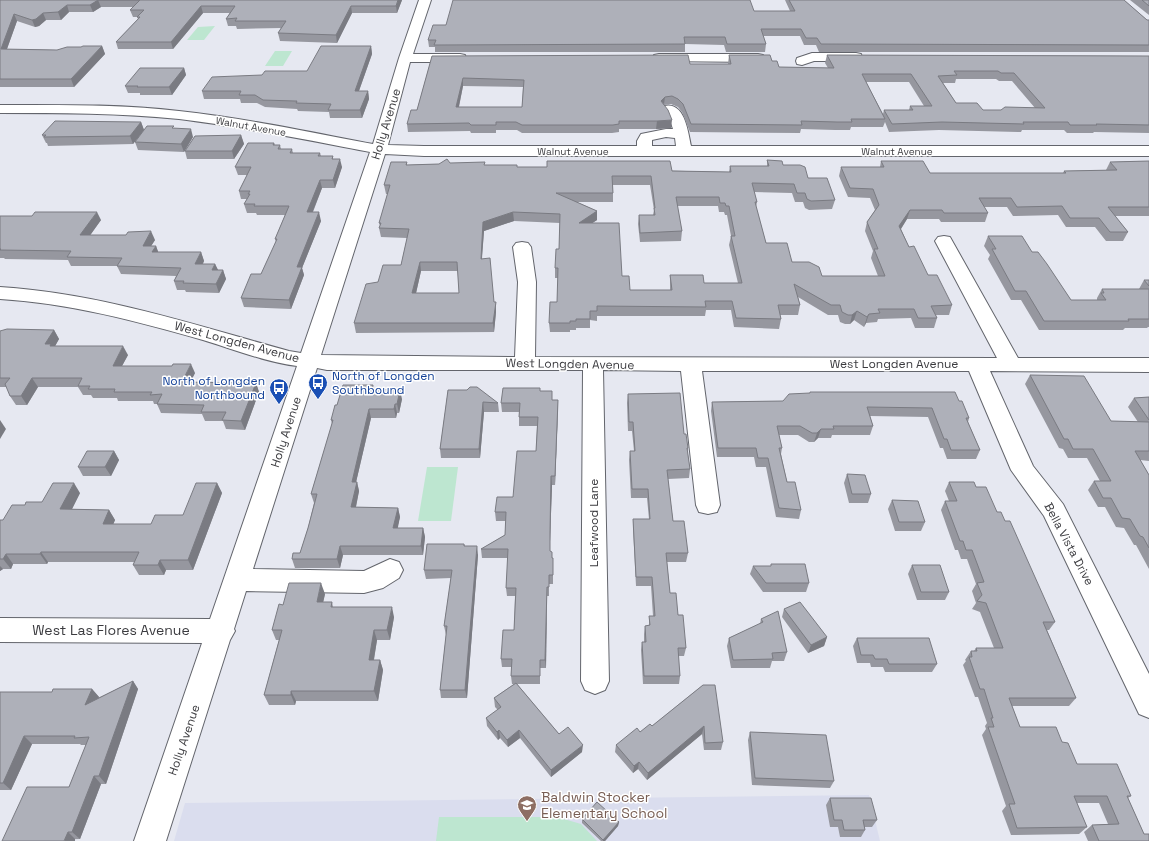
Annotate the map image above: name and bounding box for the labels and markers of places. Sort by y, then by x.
place label: North of Longden Southbound [332,368,435,398]
bus stop icon: North of Longden Southbound [307,372,329,400]
place label: North of Longden Northbound [162,373,265,403]
bus stop icon: North of Longden Northbound [268,377,290,405]
place label: Baldwin Stocker Elementary School [541,788,667,822]
school or university icon: Baldwin Stocker Elementary School [516,794,538,822]

